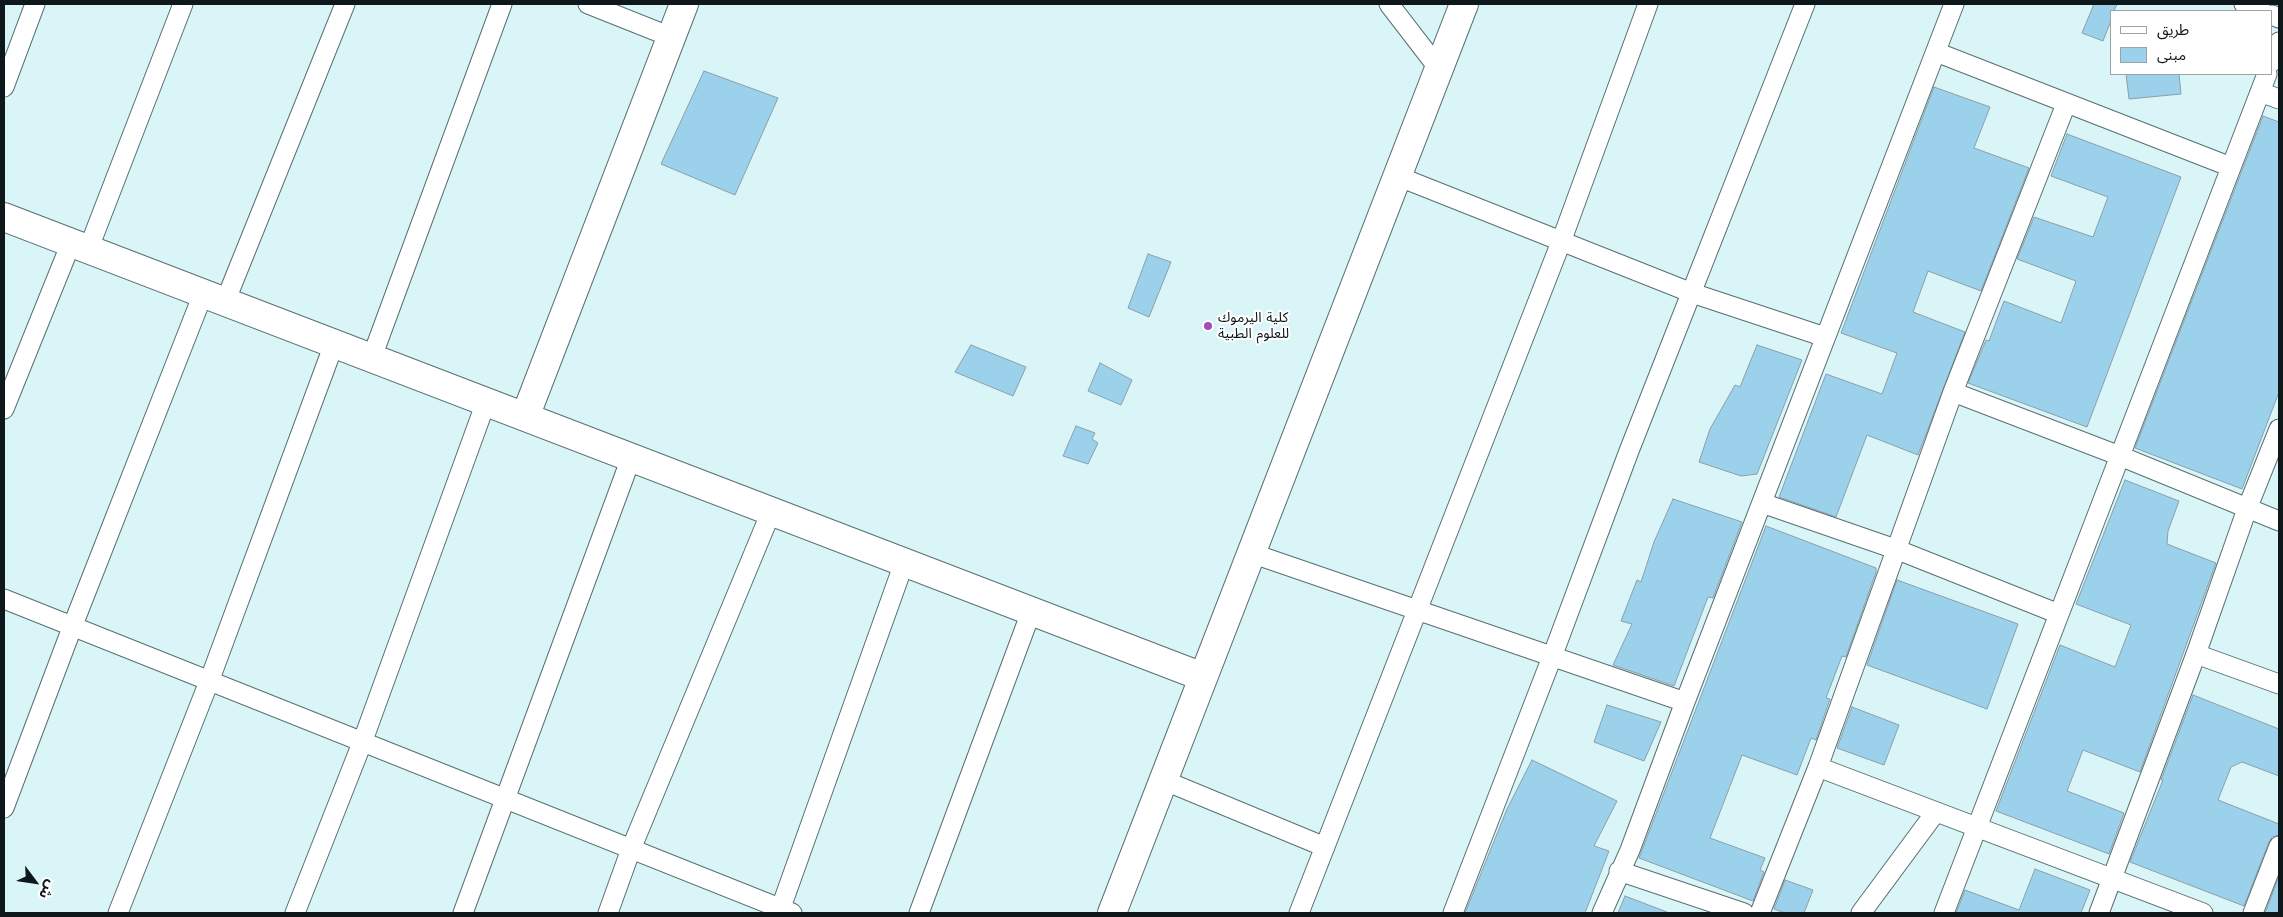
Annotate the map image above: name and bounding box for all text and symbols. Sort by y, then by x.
legend [2110,10,2273,75]
text: طريق [2157,21,2189,39]
text: مبنى [2157,46,2186,64]
place label: كلية اليرموك للعلوم الطبية [1218,310,1289,342]
marker: كلية اليرموك للعلوم الطبية [1202,320,1214,332]
north arrow [10,857,60,907]
text: ش [36,877,60,902]

